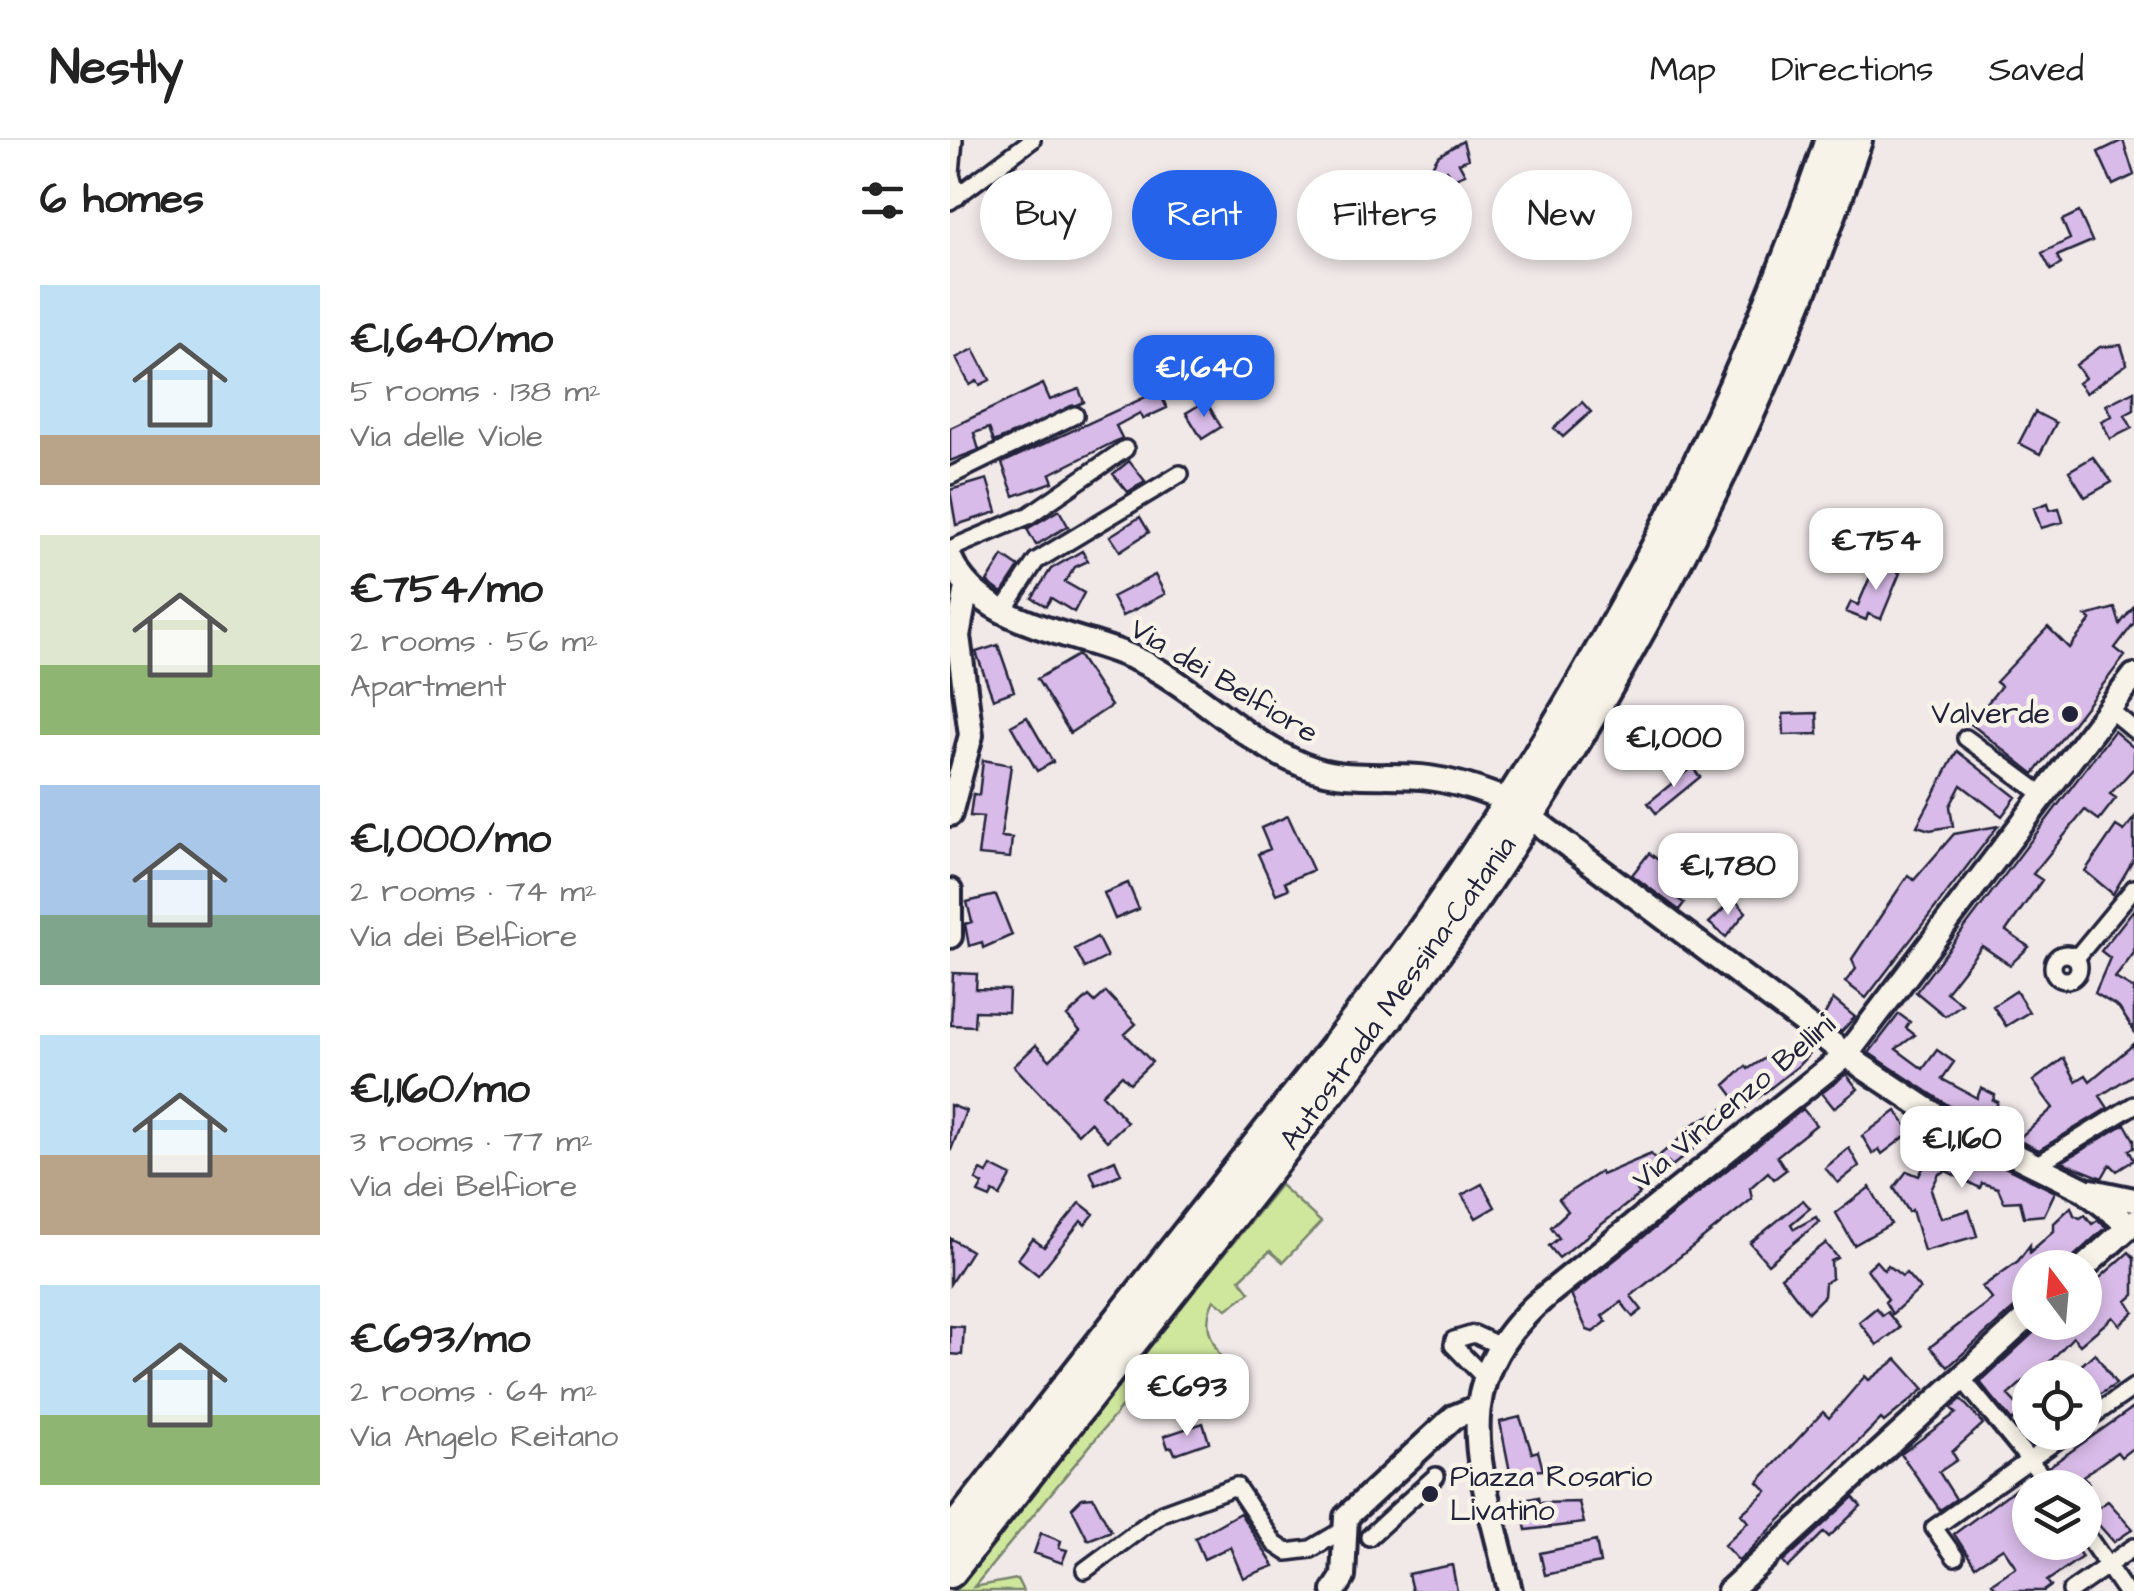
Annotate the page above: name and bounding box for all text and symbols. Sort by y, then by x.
text: Nestly [50,36,183,102]
text: Map [1650,45,1716,94]
text: Directions [1771,45,1934,94]
text: Saved [1989,45,2084,94]
chip: Buy [980,170,1112,260]
chip: Rent [1132,170,1277,260]
chip: Filters [1297,170,1472,260]
chip: New [1492,170,1632,260]
text: 6 homes [40,171,204,229]
icon: filters [855,173,910,228]
text: €1,640/mo [350,311,553,369]
icon: home [120,325,240,445]
pin: €1,640 [1123,335,1285,420]
text: €1,640 [1155,345,1253,390]
text: 5 rooms · 138 m² [350,369,601,414]
text: Via delle Viole [350,414,543,459]
pin: €754 [1817,508,1935,593]
text: €754 [1831,518,1921,563]
text: €754/mo [350,561,543,619]
icon: home [120,575,240,695]
street label: Via dei Belfiore [1122,608,1326,754]
text: 2 rooms · 56 m² [350,619,598,664]
text: Apartment [350,664,506,709]
place label: Valverde [1931,693,2050,735]
marker: Valverde [2059,703,2081,725]
pin: €1,000 [1593,705,1755,790]
text: €1,000 [1626,715,1722,760]
text: €1,000/mo [350,811,551,869]
icon: home [120,825,240,945]
street label: Autostrada Messina-Catania [1270,827,1526,1159]
pin: €1,780 [1647,833,1809,918]
text: €1,780 [1680,843,1776,888]
text: 2 rooms · 74 m² [350,869,597,914]
text: Via dei Belfiore [350,914,577,959]
street label: Via Vincenzo Bellini [1623,1004,1845,1200]
text: €1,160/mo [350,1061,530,1119]
icon: home [120,1075,240,1195]
pin: €1,160 [1881,1106,2043,1191]
text: €1,160 [1922,1116,2002,1161]
text: 3 rooms · 77 m² [350,1119,593,1164]
text: Via dei Belfiore [350,1164,577,1209]
north arrow [2012,1250,2102,1340]
map controls [2012,1250,2102,1560]
text: €693/mo [350,1311,530,1369]
icon: home [120,1325,240,1445]
pin: €693 [1128,1354,1246,1439]
button: locate [2012,1360,2102,1450]
text: €693 [1147,1364,1227,1409]
text: 2 rooms · 64 m² [350,1369,597,1414]
text: Via Angelo Reitano [350,1414,618,1459]
place label: Piazza Rosario Livatino [1450,1456,1653,1532]
button: layers [2012,1470,2102,1560]
marker: Piazza Rosario Livatino [1419,1483,1441,1505]

